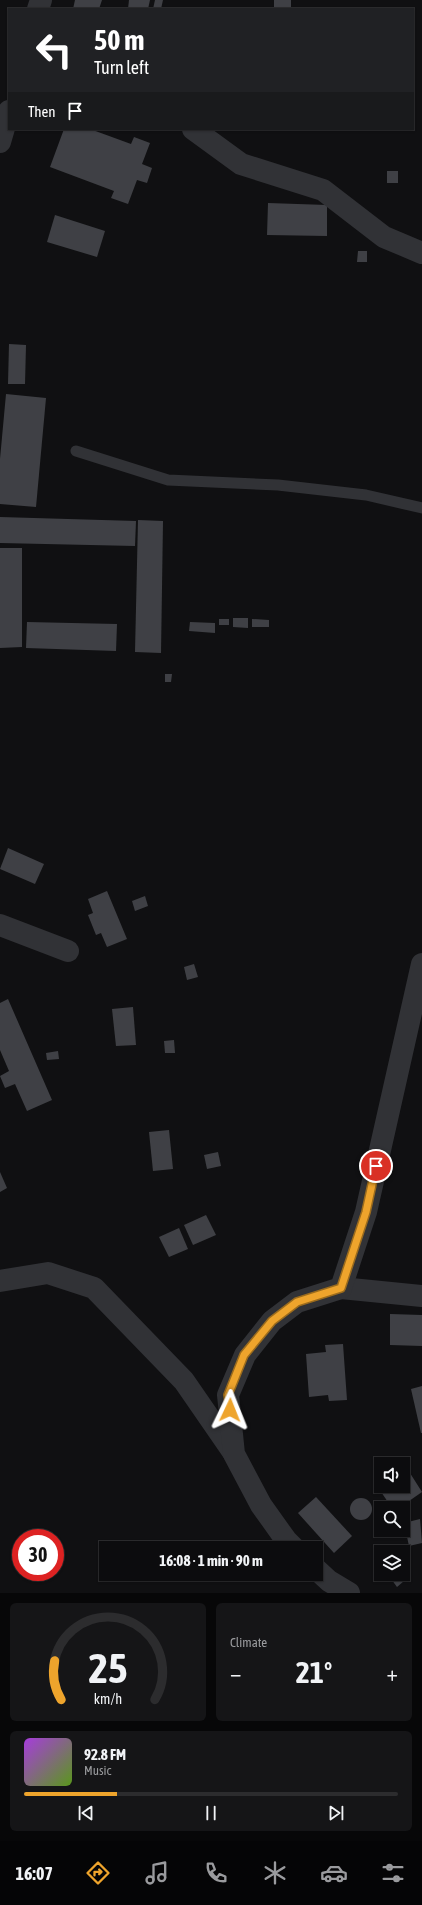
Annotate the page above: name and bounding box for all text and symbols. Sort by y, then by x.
icon: left [28,24,80,76]
text: 50 m [94,24,144,56]
text: Turn left [94,57,149,78]
icon: arrive [64,100,86,122]
text: Then [28,103,56,120]
pin [359,1149,393,1183]
icon: arrive [365,1155,387,1177]
position arrow [209,1389,251,1431]
map controls [374,1457,410,1581]
button: sound [374,1457,410,1493]
button: search [374,1501,410,1537]
speed limit sign: 30 [12,1529,64,1581]
button: layers [374,1545,410,1581]
text: 16:08 · 1 min · 90 m [159,1552,263,1569]
text: Climate [230,1635,267,1650]
text: 25 [88,1644,128,1692]
text: 21° [296,1655,332,1689]
text: − [230,1660,241,1686]
text: + [387,1660,398,1686]
text: km/h [94,1691,122,1707]
text: 92.8 FM [84,1746,126,1763]
text: Music [84,1763,111,1778]
icon: previous [75,1802,97,1824]
icon: pause [200,1802,222,1824]
icon: next [325,1802,347,1824]
icon: directions [84,1859,112,1887]
icon: music [143,1859,171,1887]
icon: phone [202,1859,230,1887]
icon: climate [261,1859,289,1887]
icon: car [320,1859,348,1887]
icon: filters [379,1859,407,1887]
text: 16:07 [15,1863,53,1884]

